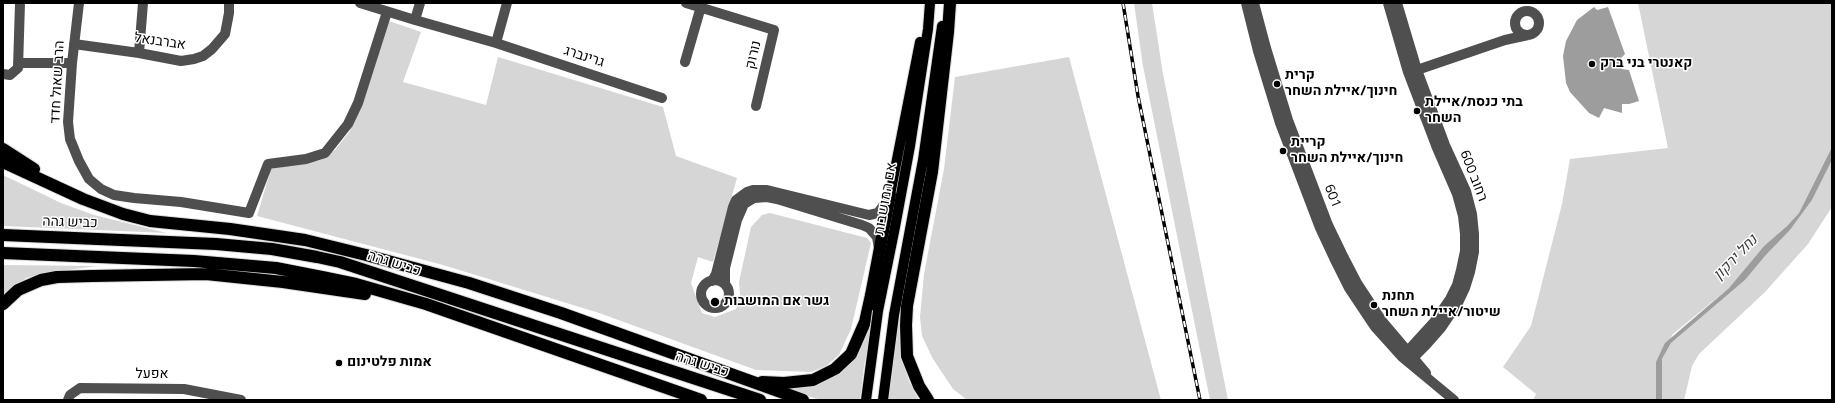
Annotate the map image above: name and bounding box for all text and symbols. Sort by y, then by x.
street label: אברבנאל [133,30,187,54]
street label: נורוק [743,39,765,71]
street label: הרב שאול חדד [47,40,69,124]
street label: גרינברג [562,43,606,71]
place label: קאנטרי בני ברק [1600,56,1692,72]
marker: קאנטרי בני ברק [1587,59,1597,69]
place label: קרית חינוך/איילת השחר [1285,68,1397,100]
marker: קרית חינוך/איילת השחר [1272,79,1282,89]
place label: בתי כנסת/איילת השחר [1425,95,1523,128]
marker: בתי כנסת/איילת השחר [1412,106,1422,116]
place label: קריית חינוך/איילת השחר [1291,135,1403,168]
marker: קריית חינוך/איילת השחר [1278,146,1288,156]
street label: רחוב 600 [1456,148,1490,204]
street label: אם המושבות [871,161,901,237]
street label: 601 [1320,182,1344,210]
street label: כביש גהה [42,214,98,232]
water label: נחל ירקון [1710,232,1762,284]
street label: כביש גהה [365,247,423,281]
place label: תחנת שיטור/איילת השחר [1382,289,1501,322]
place label: גשר אם המושבות [724,294,829,310]
marker: גשר אם המושבות [709,296,721,308]
marker: תחנת שיטור/איילת השחר [1369,300,1379,310]
street label: כביש גהה [673,348,731,382]
place label: אמות פלטינום [347,355,432,371]
marker: אמות פלטינום [334,358,344,368]
street label: אפעל [135,367,169,383]

